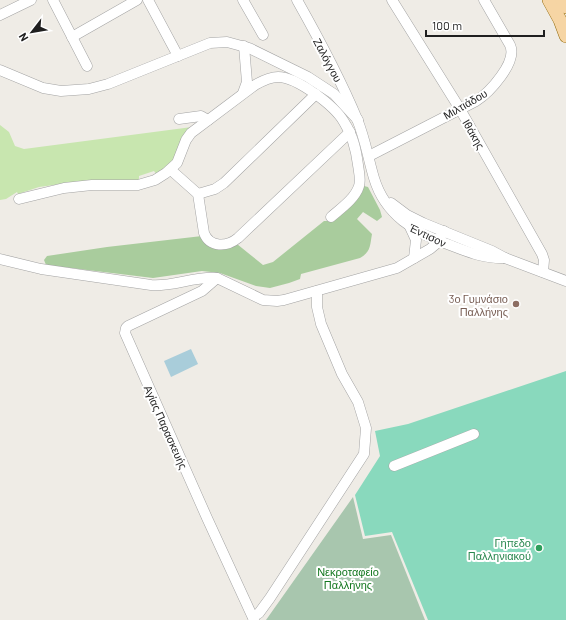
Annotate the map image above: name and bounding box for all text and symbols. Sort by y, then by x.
north arrow [12,12,52,52]
scale bar [426,12,544,38]
text: 100 m [432,18,462,32]
text: N [16,31,30,44]
street label: Ζαλόγγου [311,36,345,84]
street label: Μιλτιάδου [441,86,489,122]
street label: Ιθάκης [460,117,488,151]
street label: Έντισον [407,220,449,250]
place label: 3ο Γυμνάσιο Παλλήνης [449,292,508,318]
marker: 3ο Γυμνάσιο Παλλήνης [511,299,521,309]
street label: Αγίας Παρασκευής [142,383,190,471]
place label: Γήπεδο Παλληνιακού [468,536,531,562]
marker: Γήπεδο Παλληνιακού [534,543,544,553]
park label: Νεκροταφείο Παλλήνης [317,565,379,591]

